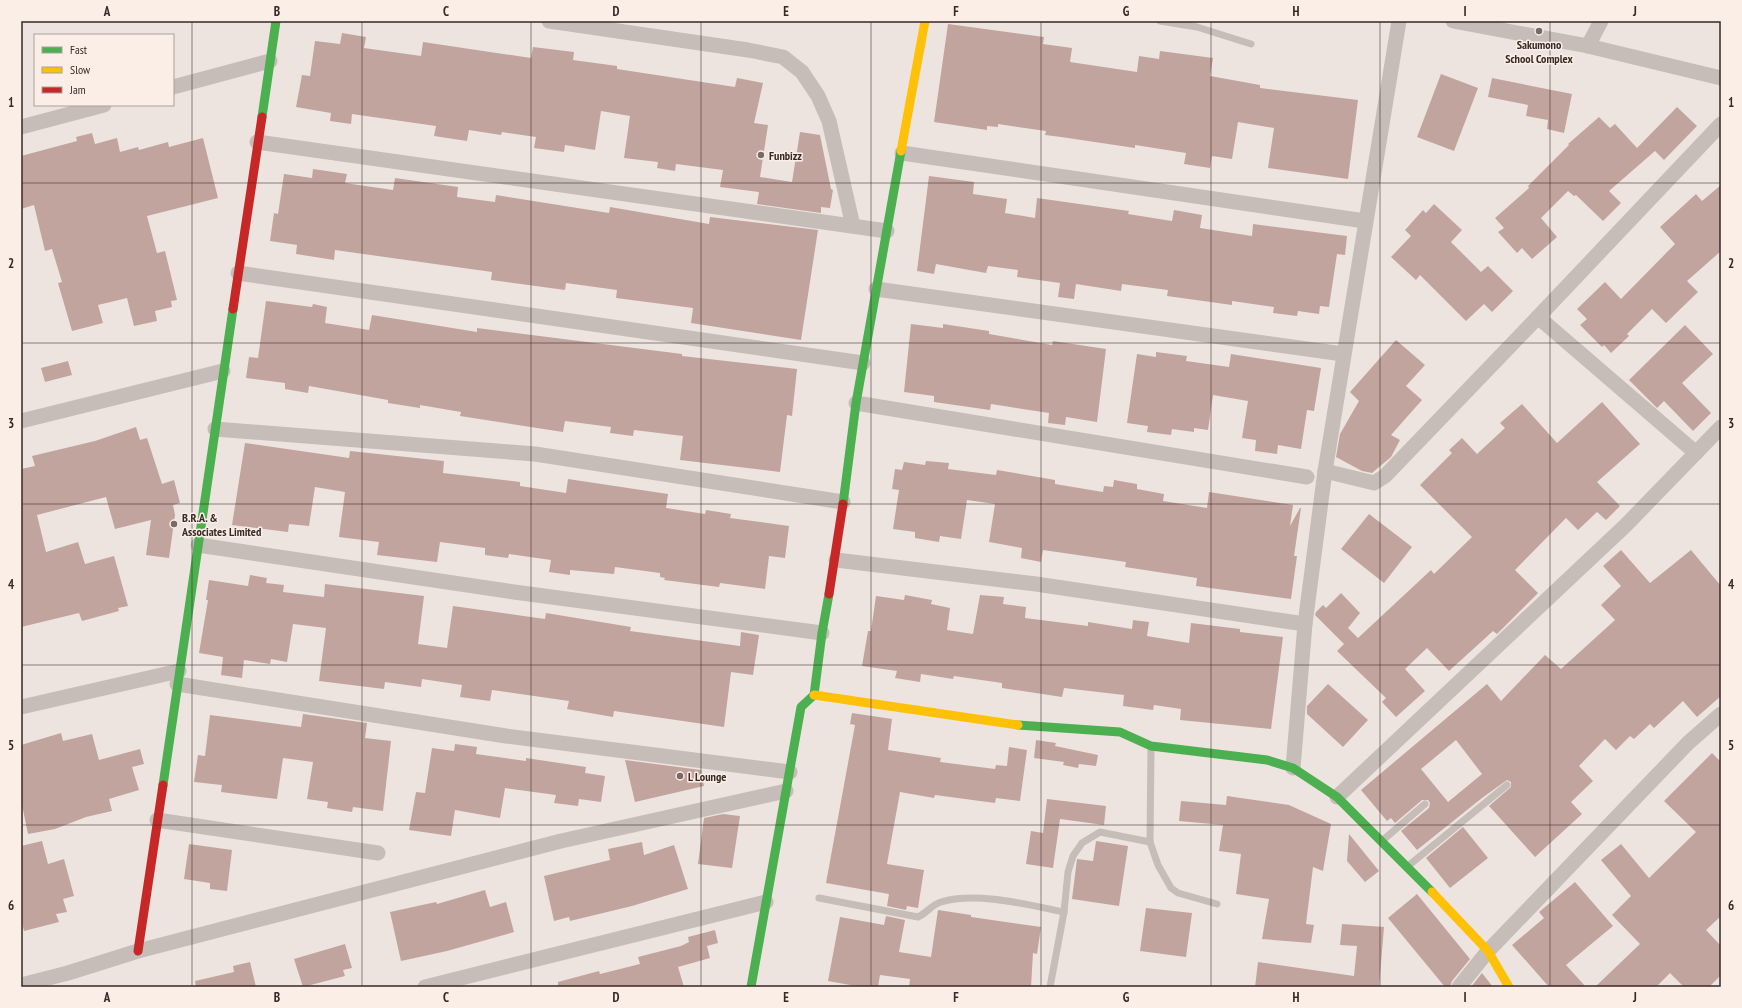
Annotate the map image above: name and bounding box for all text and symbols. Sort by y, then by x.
text: A [103,3,111,20]
text: B [274,3,280,20]
text: C [443,3,449,20]
text: D [613,3,620,20]
text: E [783,3,789,20]
text: F [953,3,959,20]
text: G [1123,3,1130,20]
text: H [1293,3,1300,20]
text: I [1463,3,1467,20]
text: J [1632,3,1637,20]
marker: Sakumono School Complex [1534,26,1544,36]
legend [34,34,174,106]
place label: Sakumono School Complex [1505,37,1574,66]
text: Fast [70,42,88,57]
text: Slow [70,62,91,77]
text: Jam [69,82,86,97]
text: 1 [8,94,14,111]
text: 1 [1728,94,1734,111]
place label: Funbizz [769,148,802,163]
marker: Funbizz [756,150,766,160]
text: 2 [8,255,14,272]
text: 2 [1728,255,1734,272]
text: 3 [8,415,14,432]
text: 3 [1728,415,1734,432]
place label: B.R.A. & Associates Limited [181,510,261,539]
marker: B.R.A. & Associates Limited [169,519,179,529]
text: 4 [8,576,15,593]
text: 4 [1728,576,1735,593]
text: 5 [8,737,14,754]
text: 5 [1728,737,1734,754]
place label: L Lounge [688,769,726,784]
marker: L Lounge [675,771,685,781]
text: 6 [8,897,14,914]
text: 6 [1728,897,1734,914]
text: A [103,989,111,1006]
text: B [274,989,280,1006]
text: C [443,989,449,1006]
text: D [613,989,620,1006]
text: E [783,989,789,1006]
text: F [953,989,959,1006]
text: G [1123,989,1130,1006]
text: H [1293,989,1300,1006]
text: I [1463,989,1467,1006]
text: J [1632,989,1637,1006]

